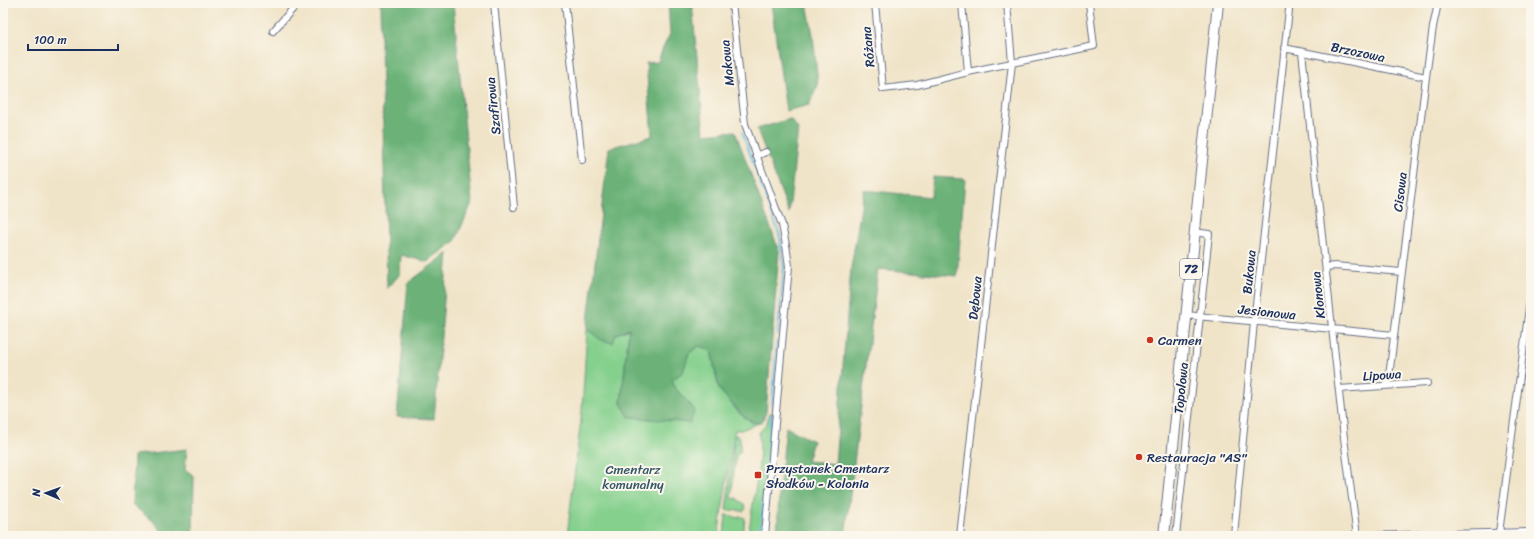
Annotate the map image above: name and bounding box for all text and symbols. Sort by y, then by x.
street label: Różana [854,25,882,68]
scale bar [28,26,118,52]
text: 100 m [34,29,67,51]
street label: Brzozowa [1329,35,1388,69]
street label: Makowa [713,38,741,87]
street label: Szafirowa [478,76,507,136]
street label: Cisowa [1386,170,1414,213]
street label: Bukowa [1235,248,1263,295]
road number: 72 [1180,259,1202,279]
street label: Klonowa [1304,270,1332,320]
street label: Dębowa [961,275,989,321]
street label: Jesionowa [1236,297,1297,327]
place label: Carmen [1158,329,1202,352]
marker: Carmen [1145,335,1155,345]
street label: Topolowa [1167,361,1195,415]
street label: Lipowa [1362,362,1403,388]
place label: Restauracja "AS" [1147,446,1248,469]
marker: Restauracja "AS" [1134,452,1144,462]
place label: Przystanek Cmentarz Słodków - Kolonia [766,457,890,495]
park label: Cmentarz komunalny [602,458,664,496]
marker: Przystanek Cmentarz Słodków - Kolonia [753,470,763,480]
north arrow [26,473,66,513]
text: N [27,488,46,498]

